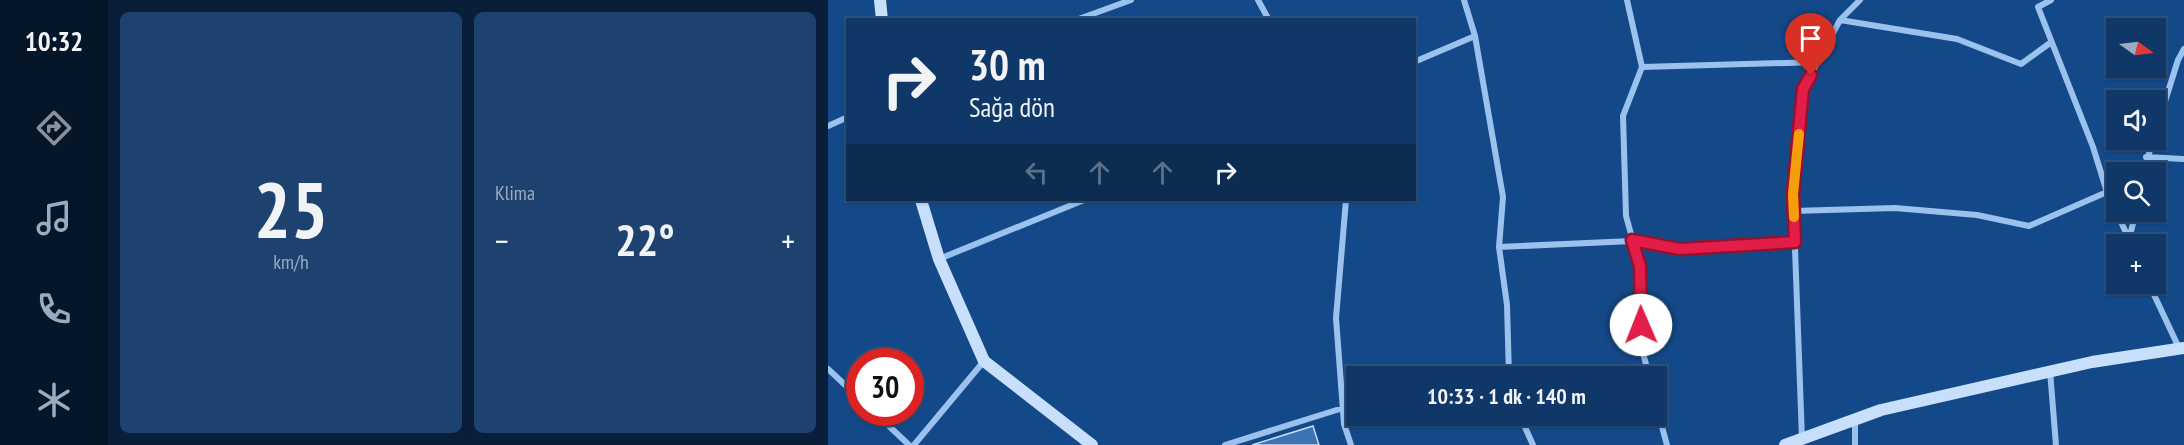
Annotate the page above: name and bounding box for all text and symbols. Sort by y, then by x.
pin [1785,13,1836,75]
north arrow [2106,18,2166,78]
map controls [2106,18,2166,294]
icon: arrive [1794,22,1827,55]
text: 10:32 [25,24,83,58]
text: 30 m [969,37,1046,92]
icon: right [870,42,948,120]
text: Sağa dön [969,90,1055,124]
button: sound [2106,90,2166,150]
icon: directions [33,107,75,149]
icon: left [1020,156,1053,189]
icon: ahead [1083,156,1116,189]
icon: ahead [1146,156,1179,189]
icon: right [1209,156,1242,189]
text: 25 [254,159,328,260]
button: search [2106,162,2166,222]
text: Klima [495,180,535,206]
icon: music [33,197,75,239]
text: 22° [615,210,675,268]
text: − [495,219,509,262]
text: + [781,219,795,262]
button: + [2106,234,2166,294]
text: km/h [273,249,309,275]
icon: phone [33,288,75,330]
position arrow [1609,293,1673,357]
speed limit sign: 30 [846,348,924,426]
icon: climate [33,379,75,421]
text: 10:33 · 1 dk · 140 m [1427,382,1586,410]

